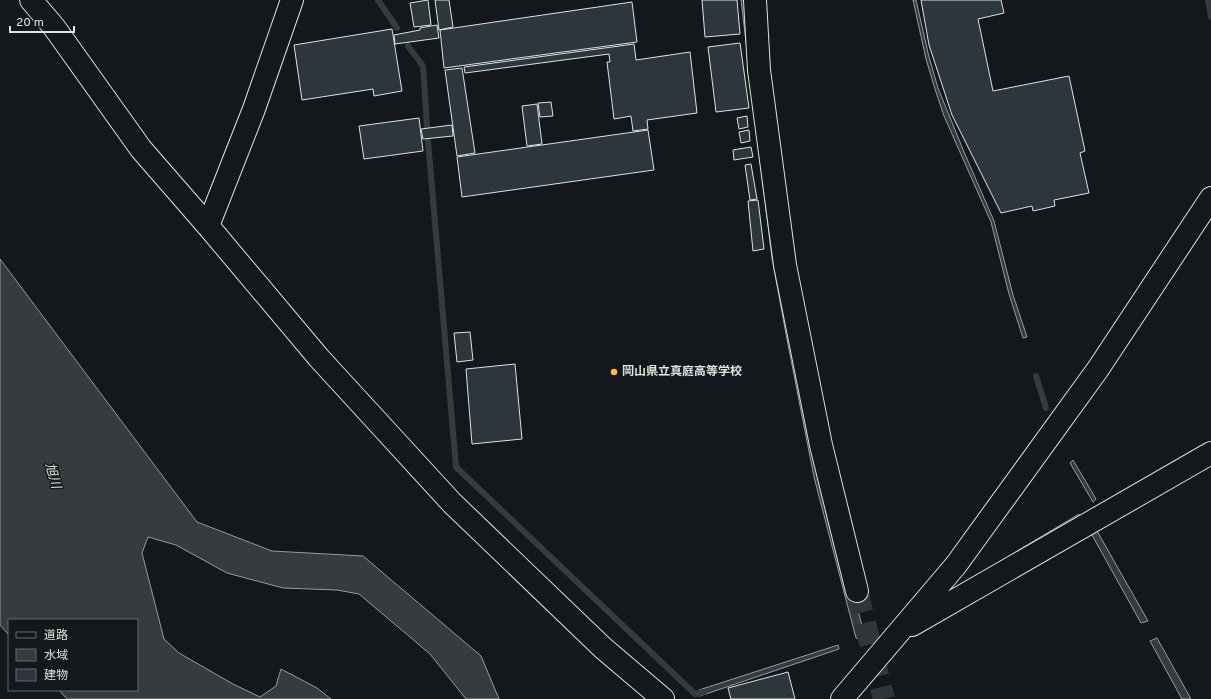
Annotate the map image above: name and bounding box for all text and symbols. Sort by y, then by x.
scale bar [10,8,74,34]
text: 20 m [16,15,44,31]
place label: 岡山県立真庭高等学校 [622,364,742,380]
marker: 岡山県立真庭高等学校 [609,367,619,377]
water label: 旭川 [41,461,64,493]
legend [8,619,138,691]
text: 道路 [44,628,68,644]
text: 水域 [44,648,68,664]
text: 建物 [44,668,68,684]

